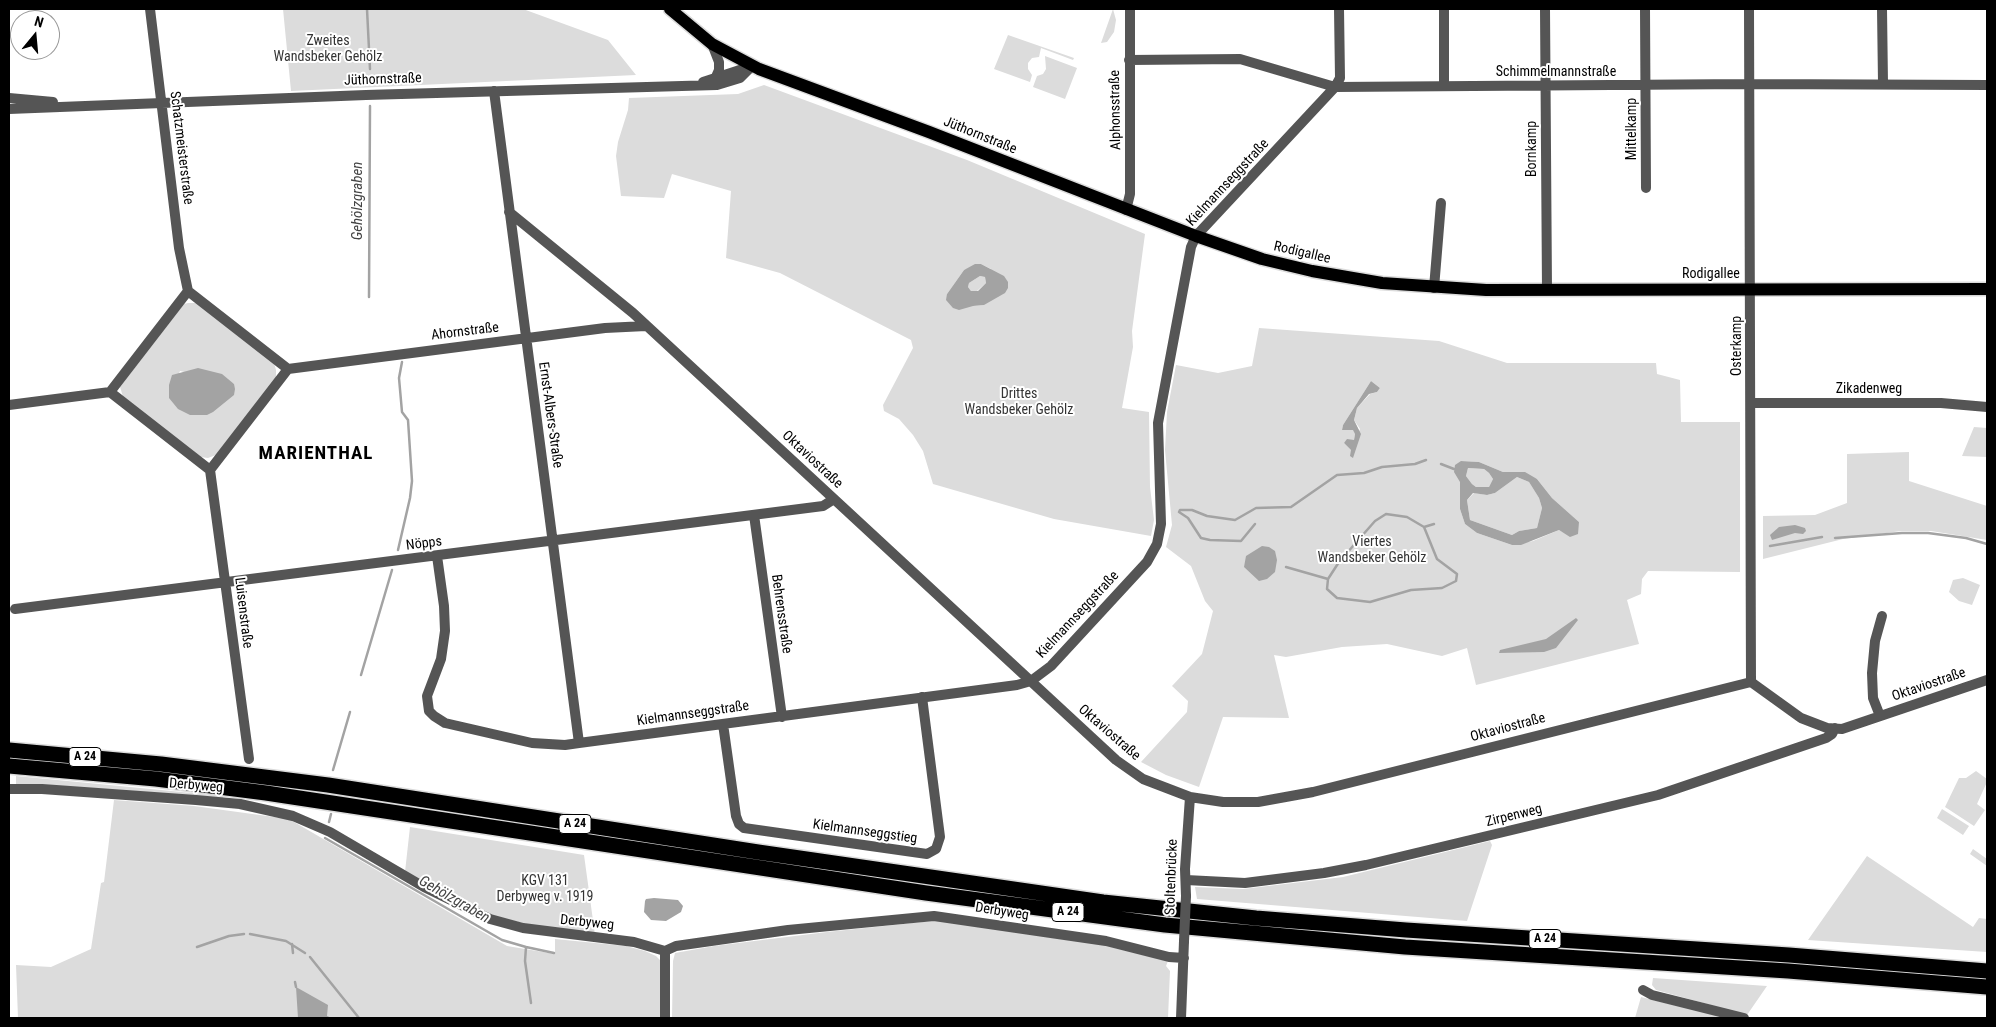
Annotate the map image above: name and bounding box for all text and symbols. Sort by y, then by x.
north arrow [10,10,60,60]
text: N [33,13,46,31]
park label: Zweites Wandsbeker Gehölz [274,33,382,65]
street label: Schimmelmannstraße [1496,64,1616,80]
street label: Jüthornstraße [344,70,422,90]
street label: Alphonsstraße [1107,70,1125,150]
street label: Schatzmeisterstraße [166,90,196,206]
street label: Mittelkamp [1624,98,1640,160]
street label: Jüthornstraße [941,114,1019,158]
street label: Bornkamp [1524,121,1540,177]
street label: Kielmannseggstraße [1183,136,1273,230]
water label: Gehölzgraben [349,162,367,240]
street label: Rodigallee [1272,238,1332,268]
street label: Rodigallee [1682,266,1740,282]
street label: Osterkamp [1729,316,1745,376]
street label: Ahornstraße [430,320,500,344]
street label: Ernst-Albers-Straße [534,361,566,469]
street label: Zikadenweg [1836,381,1902,397]
park label: Drittes Wandsbeker Gehölz [965,386,1073,418]
street label: Oktaviostraße [778,428,846,492]
district label: MARIENTHAL [257,443,375,465]
street label: Nöpps [405,533,443,555]
park label: Viertes Wandsbeker Gehölz [1318,534,1426,566]
street label: Kielmannseggstraße [1033,568,1123,662]
street label: Behrensstraße [767,573,795,655]
street label: Luisenstraße [230,577,256,649]
street label: Oktaviostraße [1890,665,1968,705]
street label: Kielmannseggstraße [636,698,750,730]
street label: Oktaviostraße [1075,701,1143,765]
street label: Oktaviostraße [1469,710,1547,746]
road number: A 24 [69,748,101,766]
street label: Derbyweg [168,775,224,797]
street label: Zirpenweg [1484,801,1544,831]
road number: A 24 [559,814,591,834]
street label: Kielmannseggstieg [812,816,918,848]
street label: Stoltenbrücke [1162,839,1182,915]
water label: Gehölzgraben [415,873,493,927]
park label: KGV 131 Derbyweg v. 1919 [496,873,594,906]
street label: Derbyweg [974,899,1030,925]
road number: A 24 [1052,902,1084,922]
street label: Derbyweg [559,912,615,934]
road number: A 24 [1529,930,1561,949]

